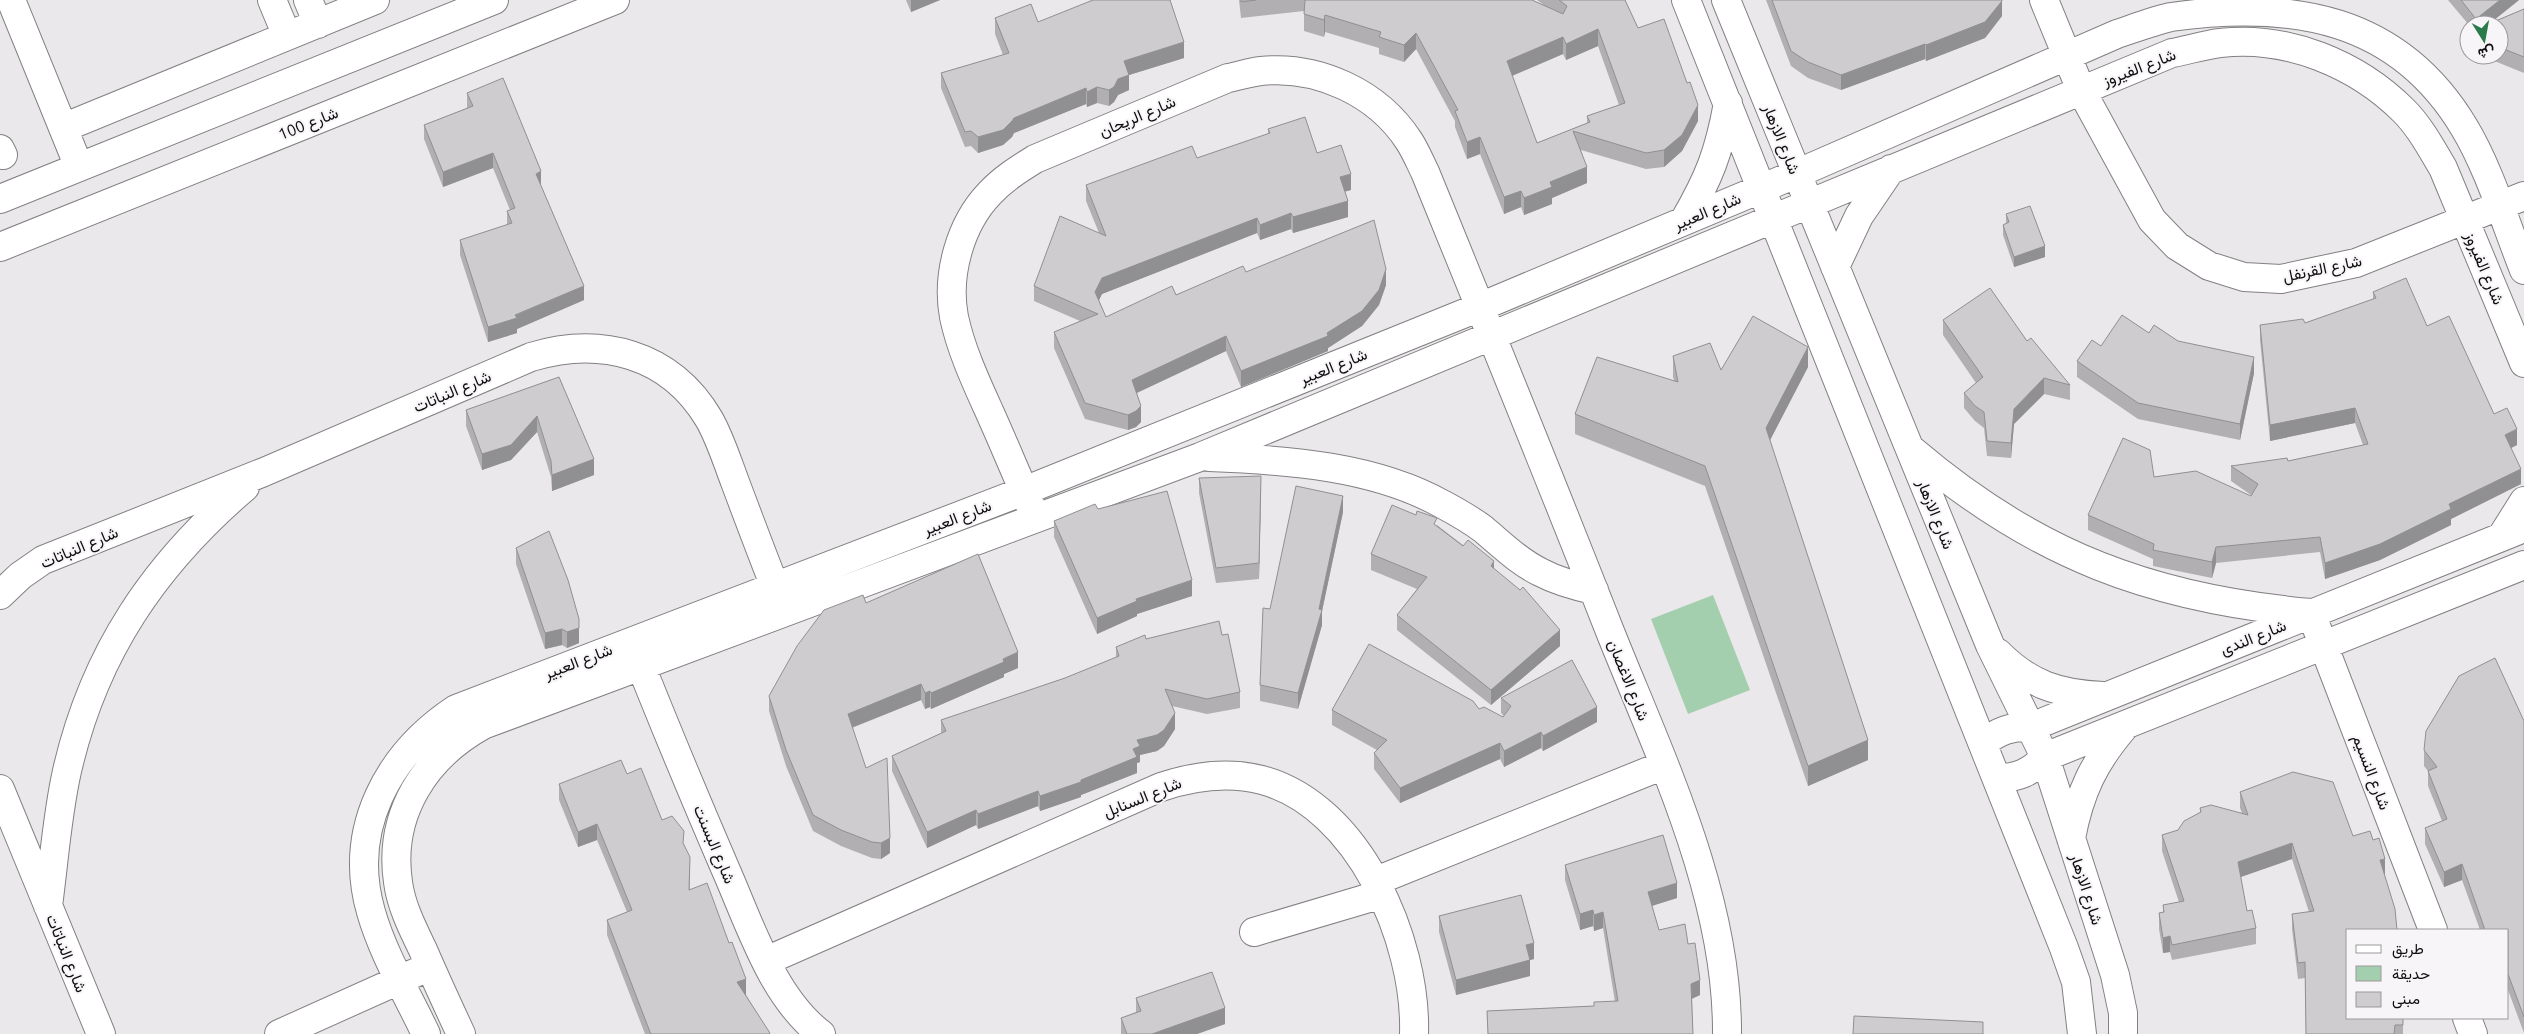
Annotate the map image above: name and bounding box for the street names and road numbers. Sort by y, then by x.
street label: شارع الفيروز [2099,45,2179,92]
street label: شارع الريحان [1096,92,1179,143]
street label: شارع الازهار [1757,101,1804,178]
street label: شارع 100 [275,103,342,146]
street label: شارع العبير [1670,189,1745,236]
street label: شارع الفيروز [2459,228,2508,308]
street label: شارع القرنفل [2281,251,2364,288]
street label: شارع العبير [1296,344,1371,391]
street label: شارع النباتات [410,367,495,418]
street label: شارع الازهار [1911,476,1958,553]
street label: شارع العبير [920,496,995,541]
street label: شارع النباتات [37,523,122,574]
street label: شارع الندى [2217,616,2290,661]
street label: شارع الاغصان [1602,637,1653,724]
street label: شارع العبير [541,640,616,685]
street label: شارع النسيم [2347,732,2395,813]
street label: شارع السنابل [1100,773,1185,824]
street label: شارع البسنت [688,802,740,887]
street label: شارع الازهار [2064,850,2107,928]
street label: شارع النباتات [40,911,91,996]

